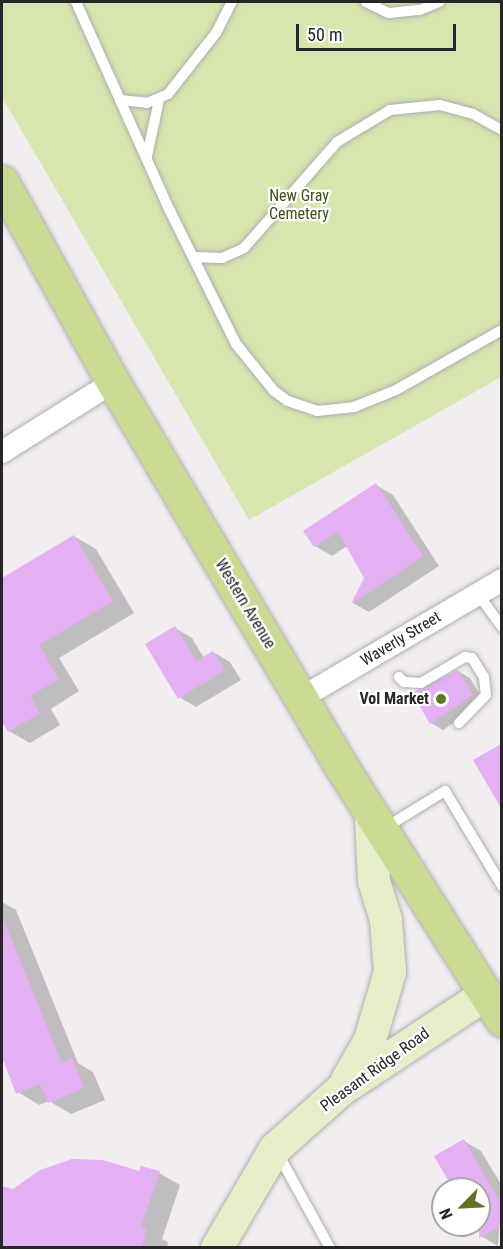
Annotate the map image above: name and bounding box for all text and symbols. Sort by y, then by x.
scale bar [299,12,460,50]
text: 50 m [307,24,342,45]
park label: New Gray Cemetery [269,186,329,224]
street label: Western Avenue [211,556,279,652]
street label: Waverly Street [357,608,445,670]
place label: Vol Market [359,689,429,709]
marker: Vol Market [434,692,448,706]
street label: Pleasant Ridge Road [317,1024,433,1116]
north arrow [431,1177,491,1237]
text: N [435,1205,457,1222]

